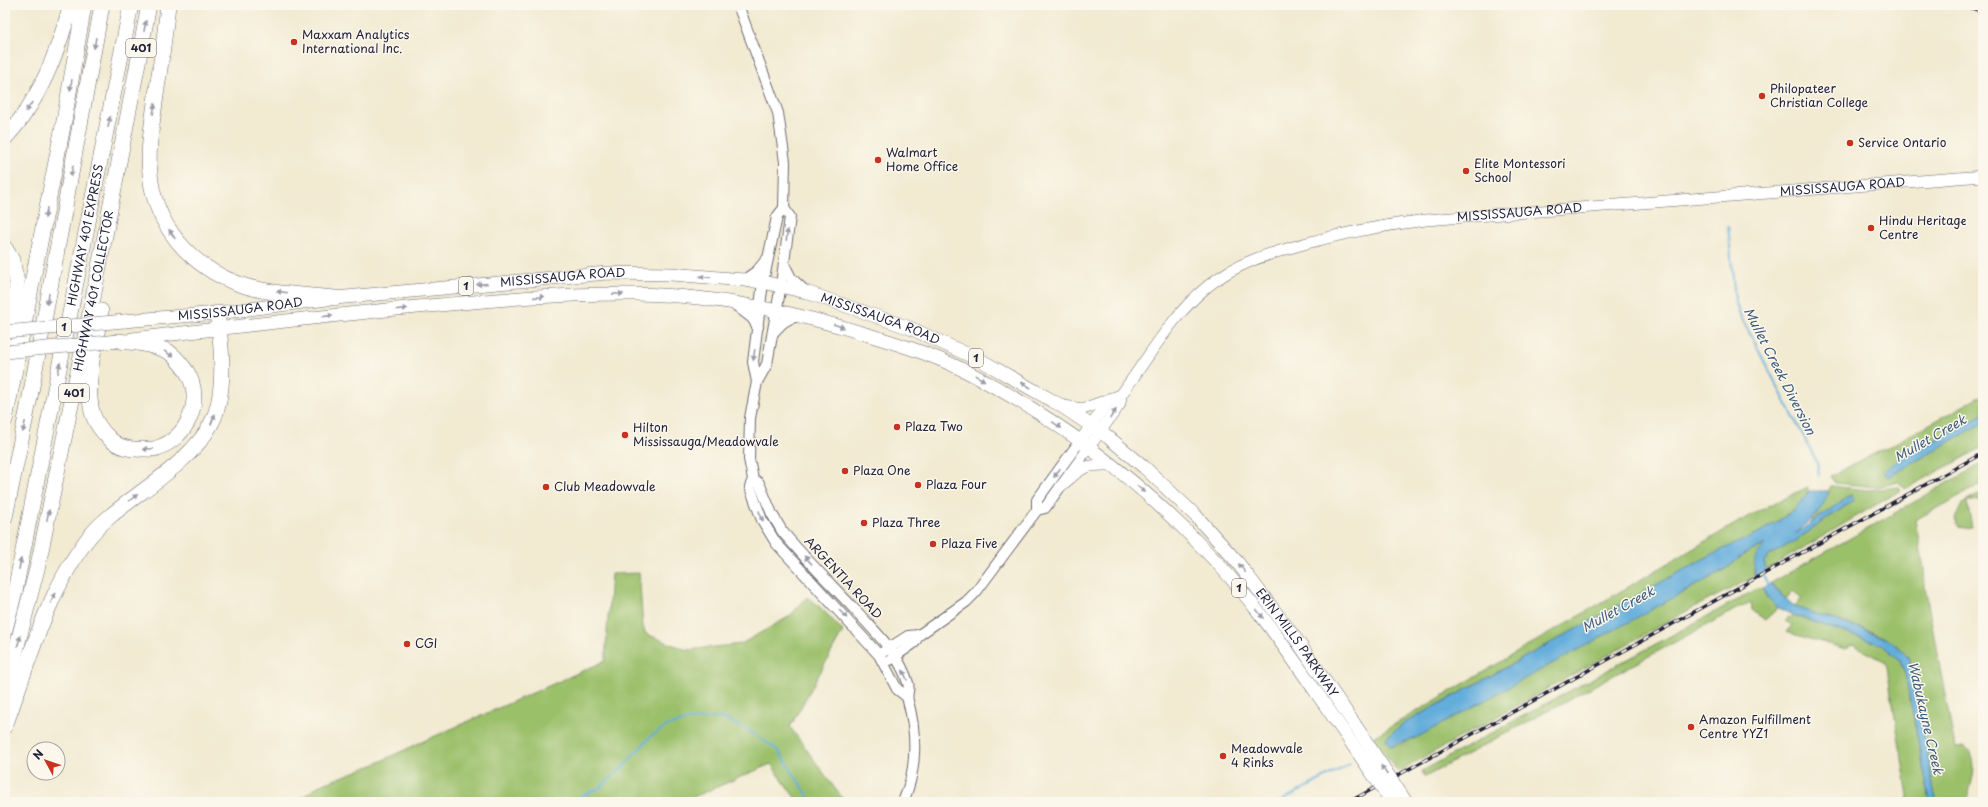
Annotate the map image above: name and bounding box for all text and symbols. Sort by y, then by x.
one-way arrow [142,20,148,32]
place label: Maxxam Analytics International Inc. [302,25,410,57]
one-way arrow [92,37,98,49]
marker: Maxxam Analytics International Inc. [289,37,299,47]
road number: 401 [126,39,156,57]
one-way arrow [67,79,73,91]
place label: Philopateer Christian College [1770,79,1869,111]
marker: Philopateer Christian College [1757,91,1767,101]
one-way arrow [25,101,32,113]
one-way arrow [151,102,157,115]
one-way arrow [106,115,112,128]
place label: Service Ontario [1858,133,1947,151]
marker: Service Ontario [1845,138,1855,148]
place label: Walmart Home Office [886,143,958,175]
place label: Elite Montessori School [1474,154,1566,186]
marker: Walmart Home Office [873,155,883,165]
street label: HIGHWAY 401 EXPRESS [62,162,107,308]
one-way arrow [68,165,74,177]
marker: Elite Montessori School [1461,166,1471,176]
street label: MISSISSAUGA ROAD [1779,172,1906,200]
street label: MISSISSAUGA ROAD [1456,198,1583,226]
one-way arrow [43,206,49,219]
street label: HIGHWAY 401 COLLECTOR [68,209,118,373]
place label: Hindu Heritage Centre [1879,211,1966,243]
marker: Hindu Heritage Centre [1866,223,1876,233]
one-way arrow [168,228,175,240]
one-way arrow [784,229,790,241]
street label: MISSISSAUGA ROAD [499,263,626,291]
one-way arrow [699,273,711,280]
road number: 1 [459,277,473,295]
one-way arrow [476,281,488,288]
street label: MISSISSAUGA ROAD [819,288,943,349]
one-way arrow [276,289,288,295]
one-way arrow [612,291,625,297]
street label: MISSISSAUGA ROAD [177,292,304,324]
one-way arrow [45,293,51,305]
one-way arrow [533,294,545,301]
water label: Mullet Creek Diversion [1740,304,1821,439]
one-way arrow [396,305,408,312]
one-way arrow [321,313,334,320]
road number: 1 [57,318,71,336]
one-way arrow [834,323,846,329]
one-way arrow [751,349,757,361]
road number: 1 [969,349,983,367]
one-way arrow [164,350,174,358]
one-way arrow [56,362,62,374]
one-way arrow [974,375,986,382]
one-way arrow [1020,382,1032,388]
road number: 401 [59,384,89,402]
one-way arrow [1109,409,1117,420]
water label: Mullet Creek [1890,409,1970,466]
one-way arrow [210,413,216,425]
place label: Plaza Two [905,417,963,435]
place label: Hilton Mississauga/Meadowvale [633,418,779,450]
one-way arrow [20,421,26,433]
one-way arrow [1051,421,1062,429]
marker: Plaza Two [892,422,902,432]
marker: Hilton Mississauga/Meadowvale [620,430,630,440]
one-way arrow [141,446,154,452]
place label: Plaza One [853,461,911,479]
marker: Plaza One [840,466,850,476]
one-way arrow [1053,467,1061,478]
place label: Plaza Four [926,475,987,493]
place label: Club Meadowvale [554,477,656,495]
marker: Plaza Four [913,480,923,490]
marker: Club Meadowvale [541,482,551,492]
one-way arrow [1136,485,1147,494]
one-way arrow [128,494,139,503]
one-way arrow [46,508,52,521]
one-way arrow [758,510,764,522]
place label: Plaza Three [872,513,941,531]
marker: Plaza Three [859,518,869,528]
street label: ARGENTIA ROAD [801,532,887,623]
place label: Plaza Five [941,534,998,552]
marker: Plaza Five [928,539,938,549]
one-way arrow [803,555,813,565]
one-way arrow [17,558,23,570]
one-way arrow [1238,563,1247,574]
road number: 1 [1232,579,1246,597]
water label: Mullet Creek [1578,580,1658,636]
street label: ERIN MILLS PARKWAY [1252,584,1343,701]
one-way arrow [51,592,57,604]
one-way arrow [1255,608,1264,619]
one-way arrow [838,609,848,619]
place label: CGI [415,634,438,652]
one-way arrow [16,635,22,647]
marker: CGI [402,639,412,649]
water label: Wabukayne Creek [1904,659,1949,777]
one-way arrow [902,670,908,681]
place label: Amazon Fulfillment Centre YYZ1 [1699,710,1811,742]
marker: Amazon Fulfillment Centre YYZ1 [1686,722,1696,732]
place label: Meadowvale 4 Rinks [1231,739,1303,771]
north arrow [26,741,66,781]
text: N [29,745,47,763]
marker: Meadowvale 4 Rinks [1218,751,1228,761]
one-way arrow [1381,764,1388,775]

